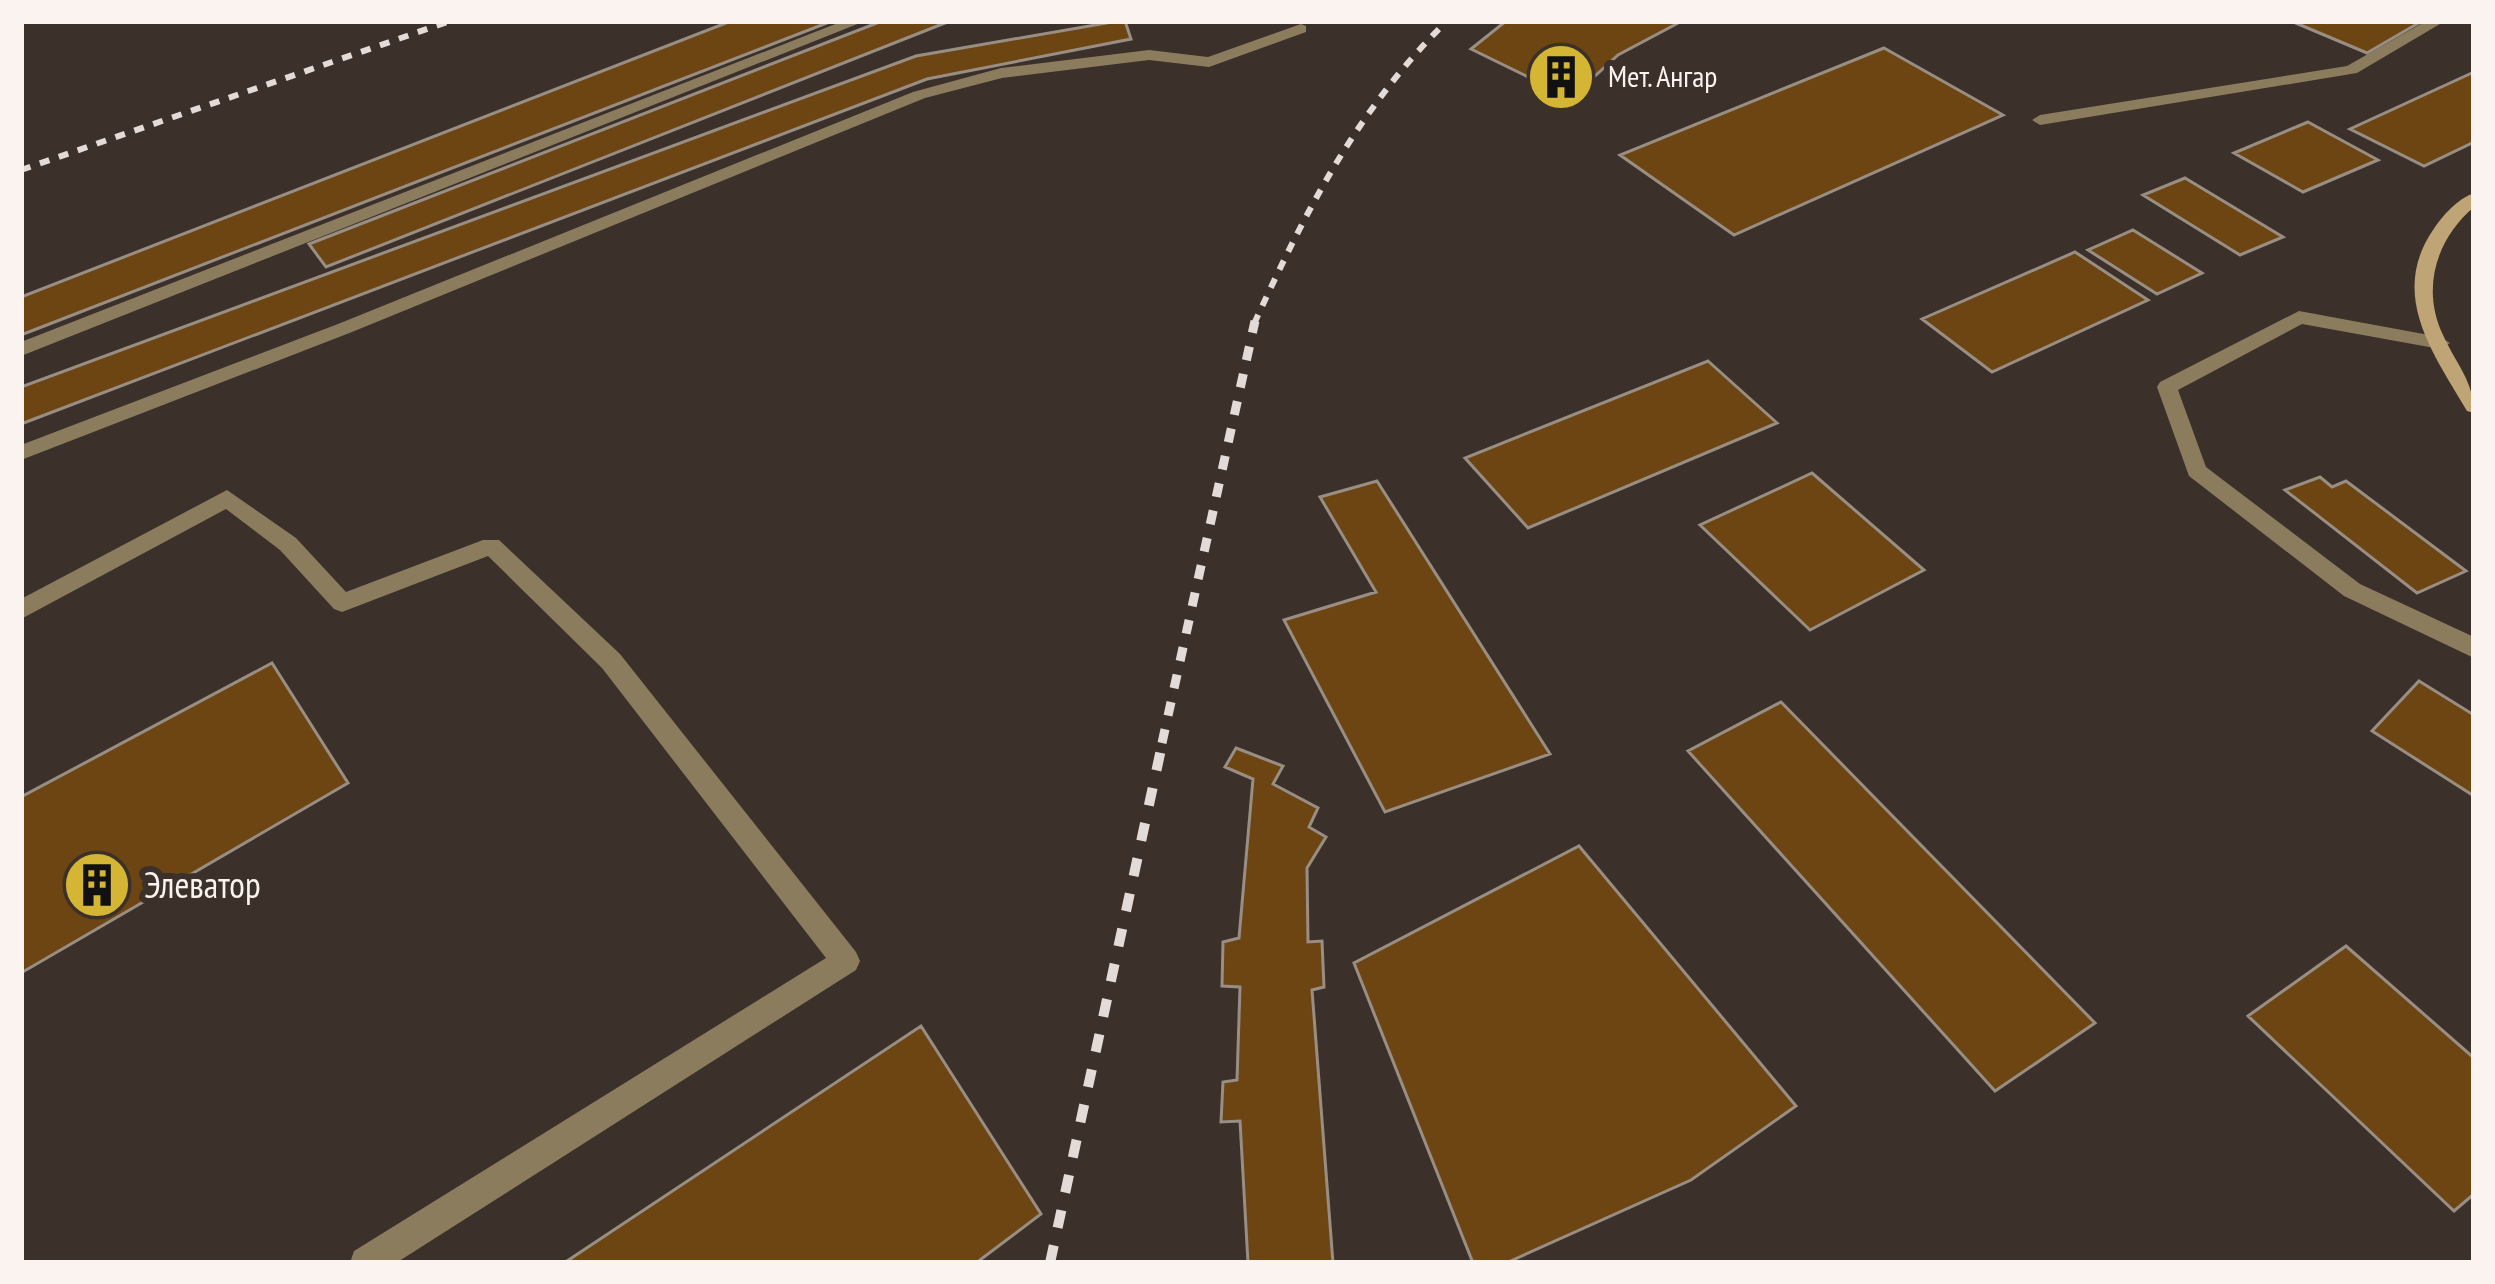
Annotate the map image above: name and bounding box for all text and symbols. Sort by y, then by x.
building icon: Мет. Ангар [1526,42,1596,112]
place label: Мет. Ангар [1608,56,1717,95]
building icon: Элеватор [62,850,132,920]
place label: Элеватор [144,861,261,908]

